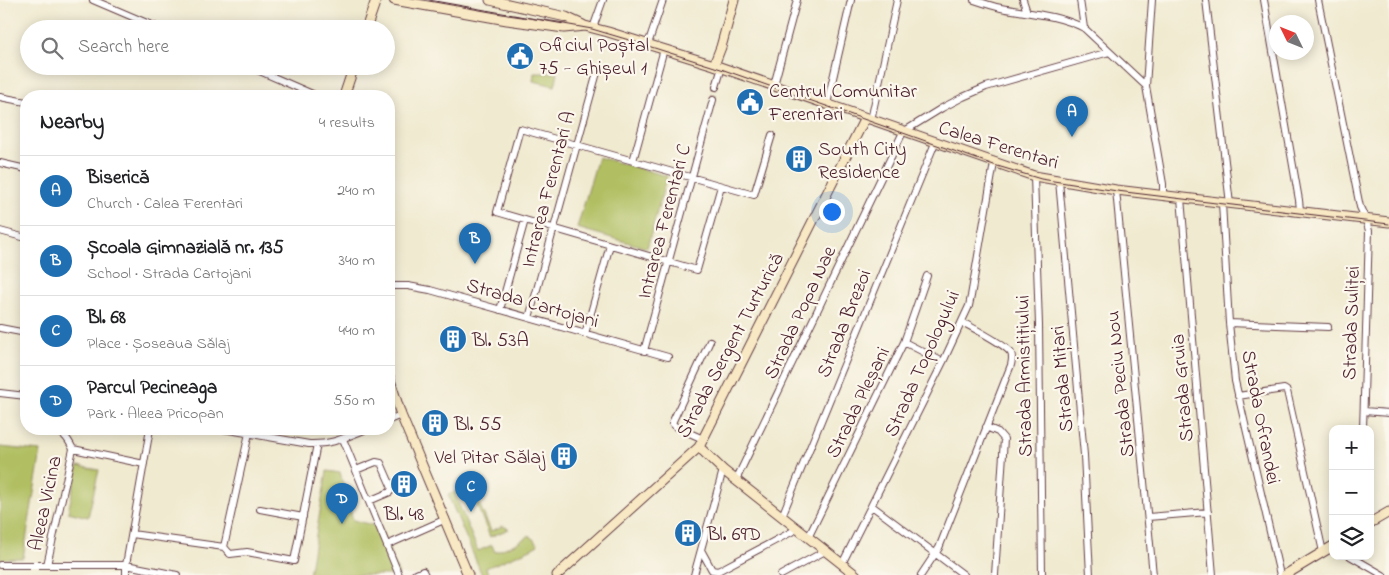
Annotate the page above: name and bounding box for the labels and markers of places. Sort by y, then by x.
place label: Oficiul Poștal 75 - Ghișeul 1 [539,32,649,84]
public building icon: Oficiul Poștal 75 - Ghișeul 1 [505,41,535,71]
place label: Centrul Comunitar Ferentari [768,78,918,130]
public building icon: Centrul Comunitar Ferentari [735,87,765,117]
pin: A [1056,96,1088,137]
place label: South City Residence [818,136,906,188]
building icon: South City Residence [784,144,814,174]
pin: B [459,223,491,264]
building icon: Bl. 53A [438,324,468,354]
place label: Bl. 53A [471,327,529,356]
building icon: Bl. 55 [420,408,450,438]
place label: Bl. 55 [453,411,502,440]
building icon: Vel Pitar Sălaj [549,441,579,471]
place label: Vel Pitar Sălaj [433,444,546,473]
building icon: Bl. 48 [389,469,419,499]
pin: C [455,471,487,512]
pin: D [326,483,358,524]
place label: Bl. 48 [383,501,424,530]
building icon: Bl. 69D [673,518,703,548]
place label: Bl. 69D [706,521,761,550]

